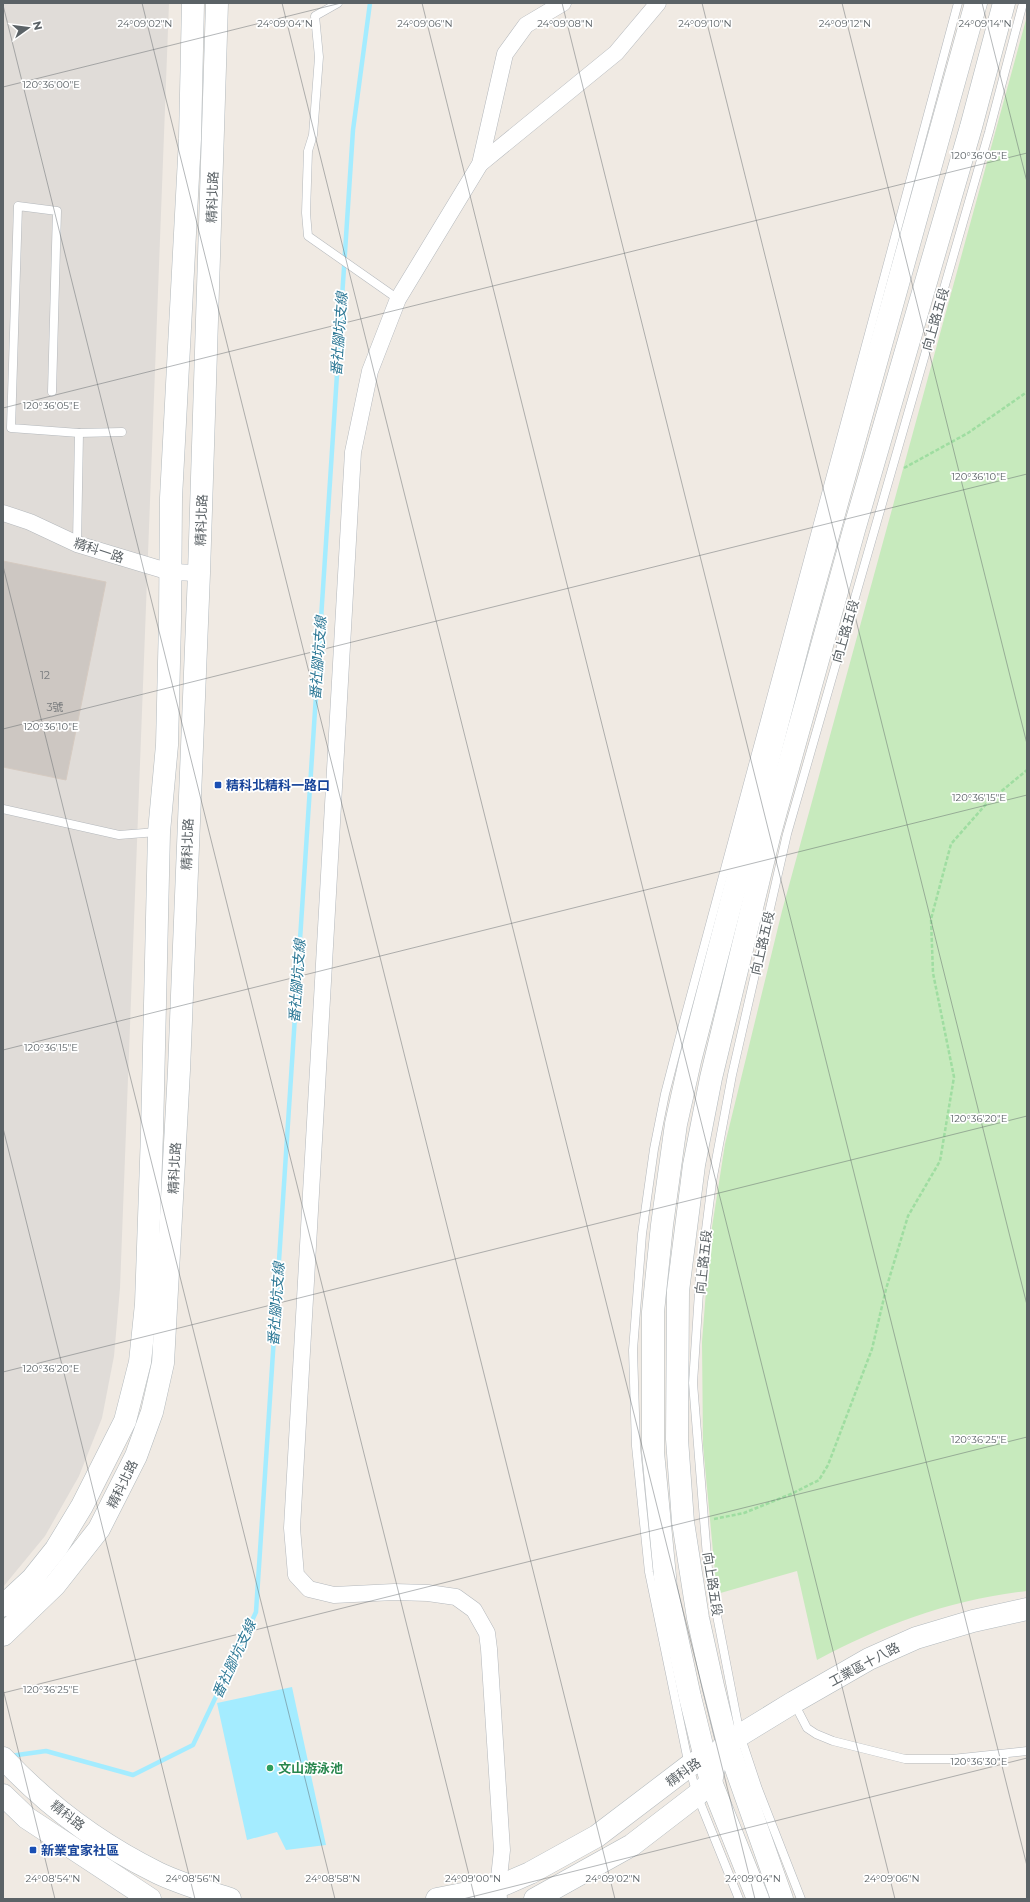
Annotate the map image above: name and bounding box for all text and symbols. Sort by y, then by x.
north arrow [8,8,48,48]
text: 24°09'02"N [117,17,173,30]
text: 24°09'04"N [257,17,313,30]
text: 24°09'06"N [397,17,453,30]
text: 24°09'08"N [537,17,593,30]
text: 24°09'10"N [678,17,732,30]
text: 24°09'12"N [819,17,871,30]
text: 24°09'14"N [958,17,1012,30]
text: N [30,20,46,32]
text: 120°36'00"E [22,78,80,91]
text: 120°36'05"E [951,149,1008,162]
street label: 精科北路 [203,171,221,223]
street label: 向上路五段 [918,286,952,352]
water label: 番社腳坑支線 [327,289,351,377]
text: 120°36'05"E [23,399,80,412]
text: 120°36'10"E [951,470,1007,483]
street label: 精科北路 [192,494,210,546]
street label: 精科一路 [72,534,126,566]
street label: 向上路五段 [828,598,862,664]
water label: 番社腳坑支線 [306,613,330,701]
house number: 12 [40,668,50,682]
house number: 3號 [46,700,64,714]
text: 120°36'10"E [23,720,79,733]
place label: 精科北精科一路口 [226,777,330,793]
marker: 精科北精科一路口 [213,780,223,790]
text: 120°36'15"E [952,791,1006,804]
street label: 精科北路 [178,818,196,870]
street label: 向上路五段 [747,910,777,976]
water label: 番社腳坑支線 [285,936,309,1024]
text: 120°36'15"E [24,1041,78,1054]
text: 120°36'20"E [951,1112,1008,1125]
street label: 精科北路 [165,1142,183,1194]
street label: 向上路五段 [692,1229,714,1295]
water label: 番社腳坑支線 [264,1259,288,1347]
text: 120°36'20"E [23,1362,80,1375]
text: 120°36'25"E [951,1433,1007,1446]
street label: 精科北路 [103,1457,141,1511]
street label: 向上路五段 [700,1551,726,1617]
water label: 番社腳坑支線 [208,1615,261,1701]
street label: 工業區十八路 [826,1639,902,1689]
text: 120°36'25"E [23,1683,79,1696]
street label: 精科路 [662,1754,704,1790]
text: 120°36'30"E [951,1755,1008,1768]
place label: 文山游泳池 [278,1760,343,1776]
marker: 文山游泳池 [265,1763,275,1773]
street label: 精科路 [48,1797,88,1833]
place label: 新業宜家社區 [41,1842,119,1858]
marker: 新業宜家社區 [28,1845,38,1855]
text: 24°08'54"N [26,1872,80,1885]
text: 24°08'56"N [166,1872,220,1885]
text: 24°08'58"N [305,1872,361,1885]
text: 24°09'00"N [445,1872,501,1885]
text: 24°09'02"N [585,1872,641,1885]
text: 24°09'04"N [725,1872,781,1885]
text: 24°09'06"N [864,1872,920,1885]

